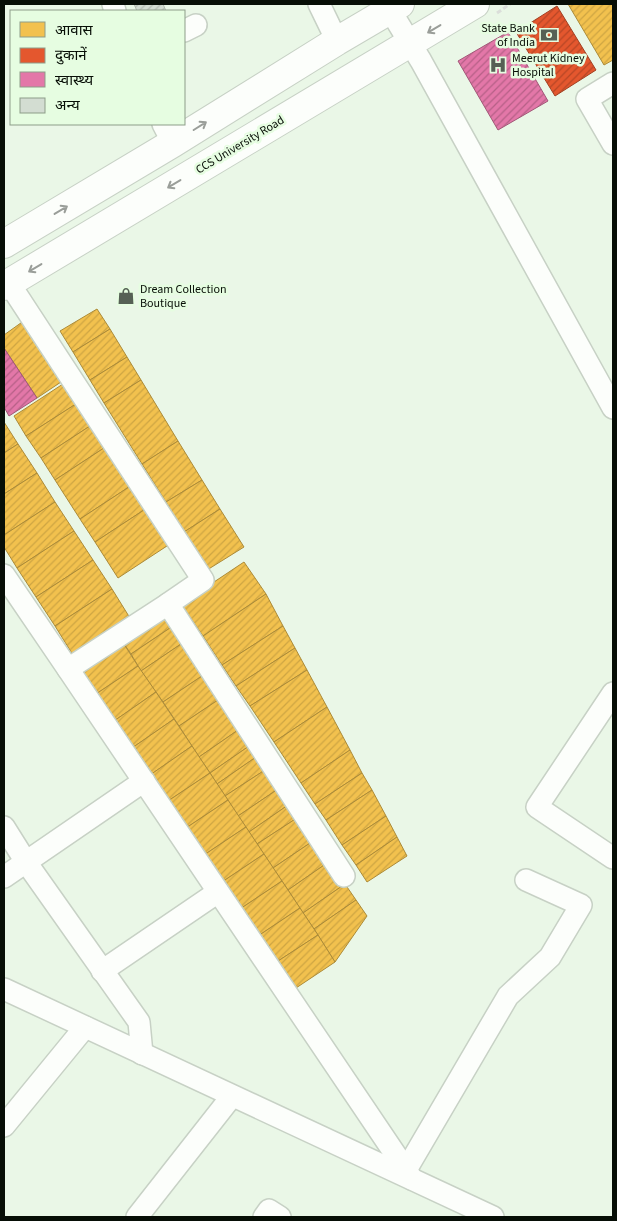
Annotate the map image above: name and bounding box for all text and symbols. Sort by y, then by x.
legend [10,10,185,125]
text: आवास [55,20,94,41]
place label: State Bank of India [481,20,535,51]
one-way arrow [427,25,441,35]
bank icon: State Bank of India [539,25,559,45]
text: दुकानें [55,45,87,66]
place label: Meerut Kidney Hospital [512,50,585,81]
hospital icon: Meerut Kidney Hospital [488,55,508,75]
text: स्वास्थ्य [55,70,93,91]
text: अन्य [55,95,80,116]
street label: CCS University Road [193,112,287,178]
one-way arrow [192,121,206,131]
one-way arrow [168,180,182,190]
one-way arrow [53,205,67,215]
one-way arrow [28,263,42,273]
place label: Dream Collection Boutique [140,281,226,312]
shop icon: Dream Collection Boutique [116,286,136,306]

